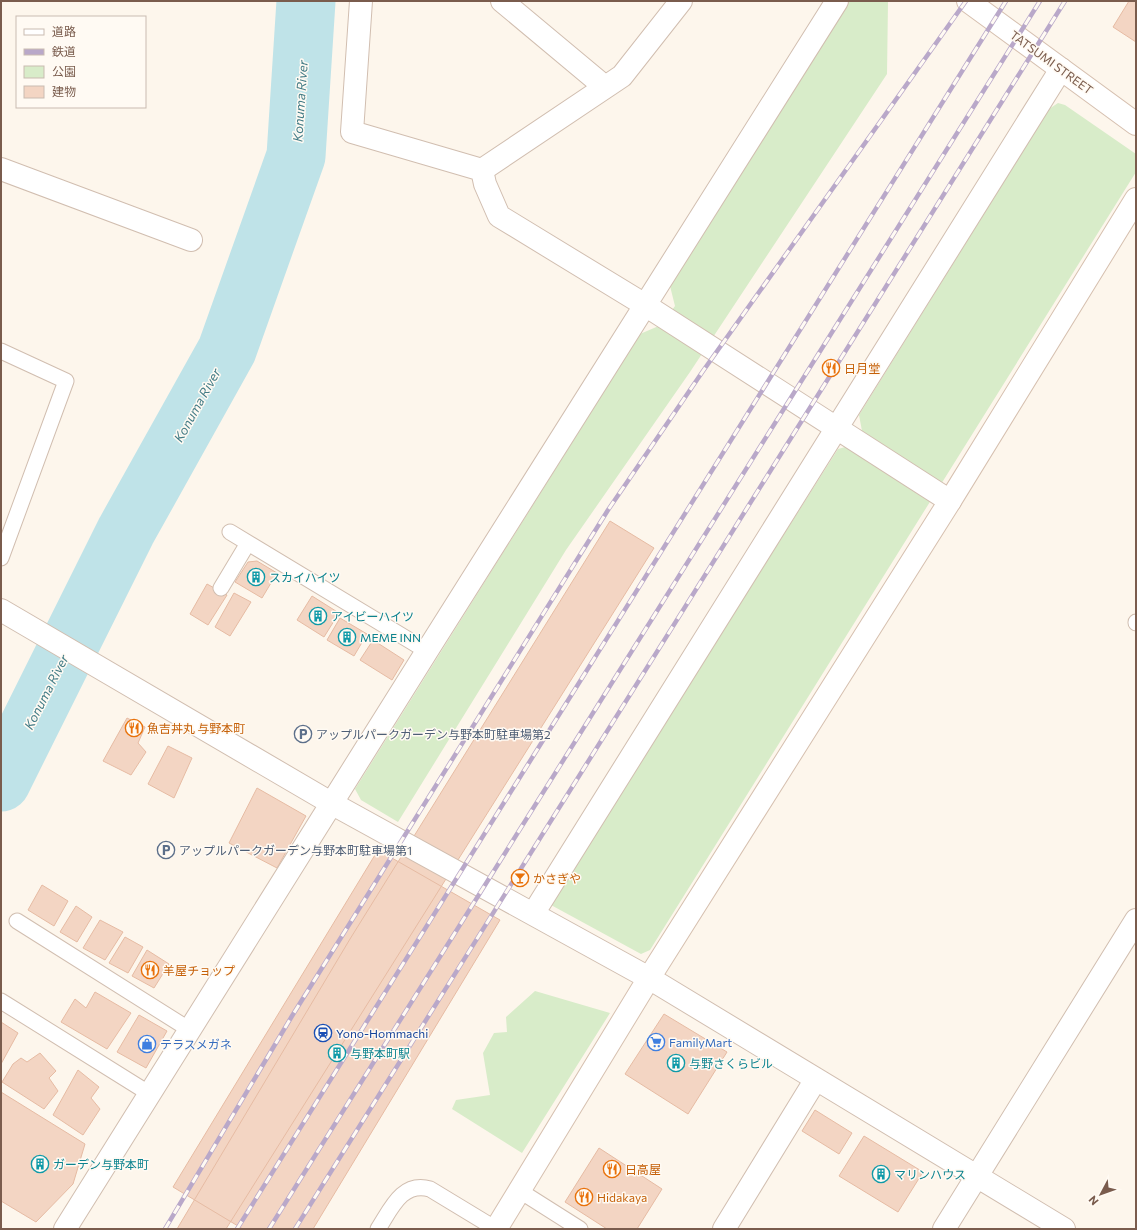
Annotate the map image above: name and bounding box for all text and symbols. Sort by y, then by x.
legend [16,16,146,108]
text: 道路 [52,24,76,38]
street label: TATSUMI STREET [1008,27,1096,97]
text: 鉄道 [52,44,76,58]
water label: Konuma River [289,59,311,142]
text: 公園 [52,64,76,78]
text: 建物 [52,84,76,98]
restaurant icon: 日月堂 [821,358,841,378]
place label: 日月堂 [844,361,880,375]
water label: Konuma River [170,365,224,445]
building icon: スカイハイツ [246,567,266,587]
place label: スカイハイツ [269,570,341,584]
building icon: アイビーハイツ [308,606,328,626]
place label: アイビーハイツ [331,609,414,623]
building icon: MEME INN [337,627,357,647]
place label: MEME INN [360,630,421,644]
water label: Konuma River [20,651,72,732]
restaurant icon: 魚吉丼丸 与野本町 [124,718,144,738]
place label: 魚吉丼丸 与野本町 [147,721,245,735]
parking icon: アップルパークガーデン与野本町駐車場第2 [293,724,313,744]
place label: アップルパークガーデン与野本町駐車場第2 [316,727,551,741]
parking icon: アップルパークガーデン与野本町駐車場第1 [156,840,176,860]
place label: アップルパークガーデン与野本町駐車場第1 [179,843,412,857]
bar icon: かさぎや [510,868,530,888]
place label: かさぎや [533,871,581,885]
restaurant icon: 羊屋チョップ [140,960,160,980]
place label: 羊屋チョップ [163,963,235,977]
station icon: Yono-Hommachi [313,1023,333,1043]
place label: Yono-Hommachi [336,1026,428,1040]
supermarket icon: FamilyMart [646,1032,666,1052]
shop icon: テラスメガネ [137,1034,157,1054]
place label: FamilyMart [669,1035,732,1049]
place label: テラスメガネ [160,1037,232,1051]
building icon: 与野本町駅 [327,1043,347,1063]
place label: 与野本町駅 [350,1046,410,1060]
building icon: 与野さくらビル [666,1053,686,1073]
place label: 与野さくらビル [689,1056,773,1070]
building icon: ガーデン与野本町 [30,1154,50,1174]
place label: ガーデン与野本町 [53,1157,149,1171]
restaurant icon: 日高屋 [602,1159,622,1179]
place label: 日高屋 [625,1162,661,1176]
building icon: マリンハウス [871,1164,891,1184]
place label: マリンハウス [894,1167,966,1181]
north arrow [1081,1174,1121,1214]
restaurant icon: Hidakaya [574,1187,594,1207]
place label: Hidakaya [597,1190,647,1204]
text: N [1085,1194,1101,1208]

